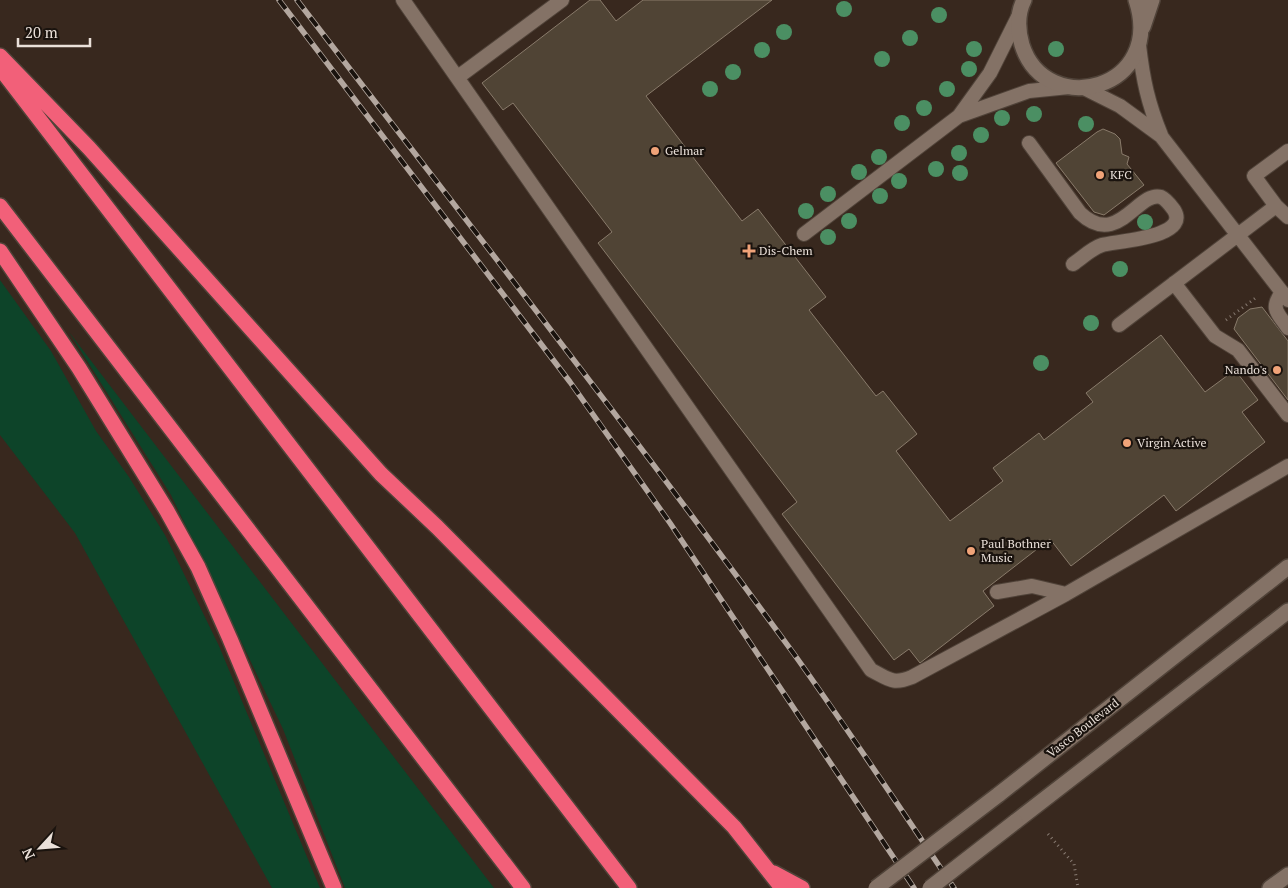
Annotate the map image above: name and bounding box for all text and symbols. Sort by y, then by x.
scale bar [18,15,90,47]
text: 20 m [25,22,58,42]
place label: Gelmar [665,143,704,158]
marker: Gelmar [649,145,661,157]
place label: KFC [1110,167,1132,182]
marker: KFC [1094,169,1106,181]
place label: Dis-Chem [759,243,813,258]
marker: Dis-Chem [743,245,755,257]
place label: Nando's [1225,362,1267,377]
marker: Nando's [1271,364,1283,376]
place label: Virgin Active [1137,435,1206,450]
marker: Virgin Active [1121,437,1133,449]
place label: Paul Bothner Music [981,536,1051,565]
marker: Paul Bothner Music [965,545,977,557]
street label: Vasco Boulevard [1044,695,1122,760]
north arrow [15,823,65,873]
text: N [17,845,39,863]

